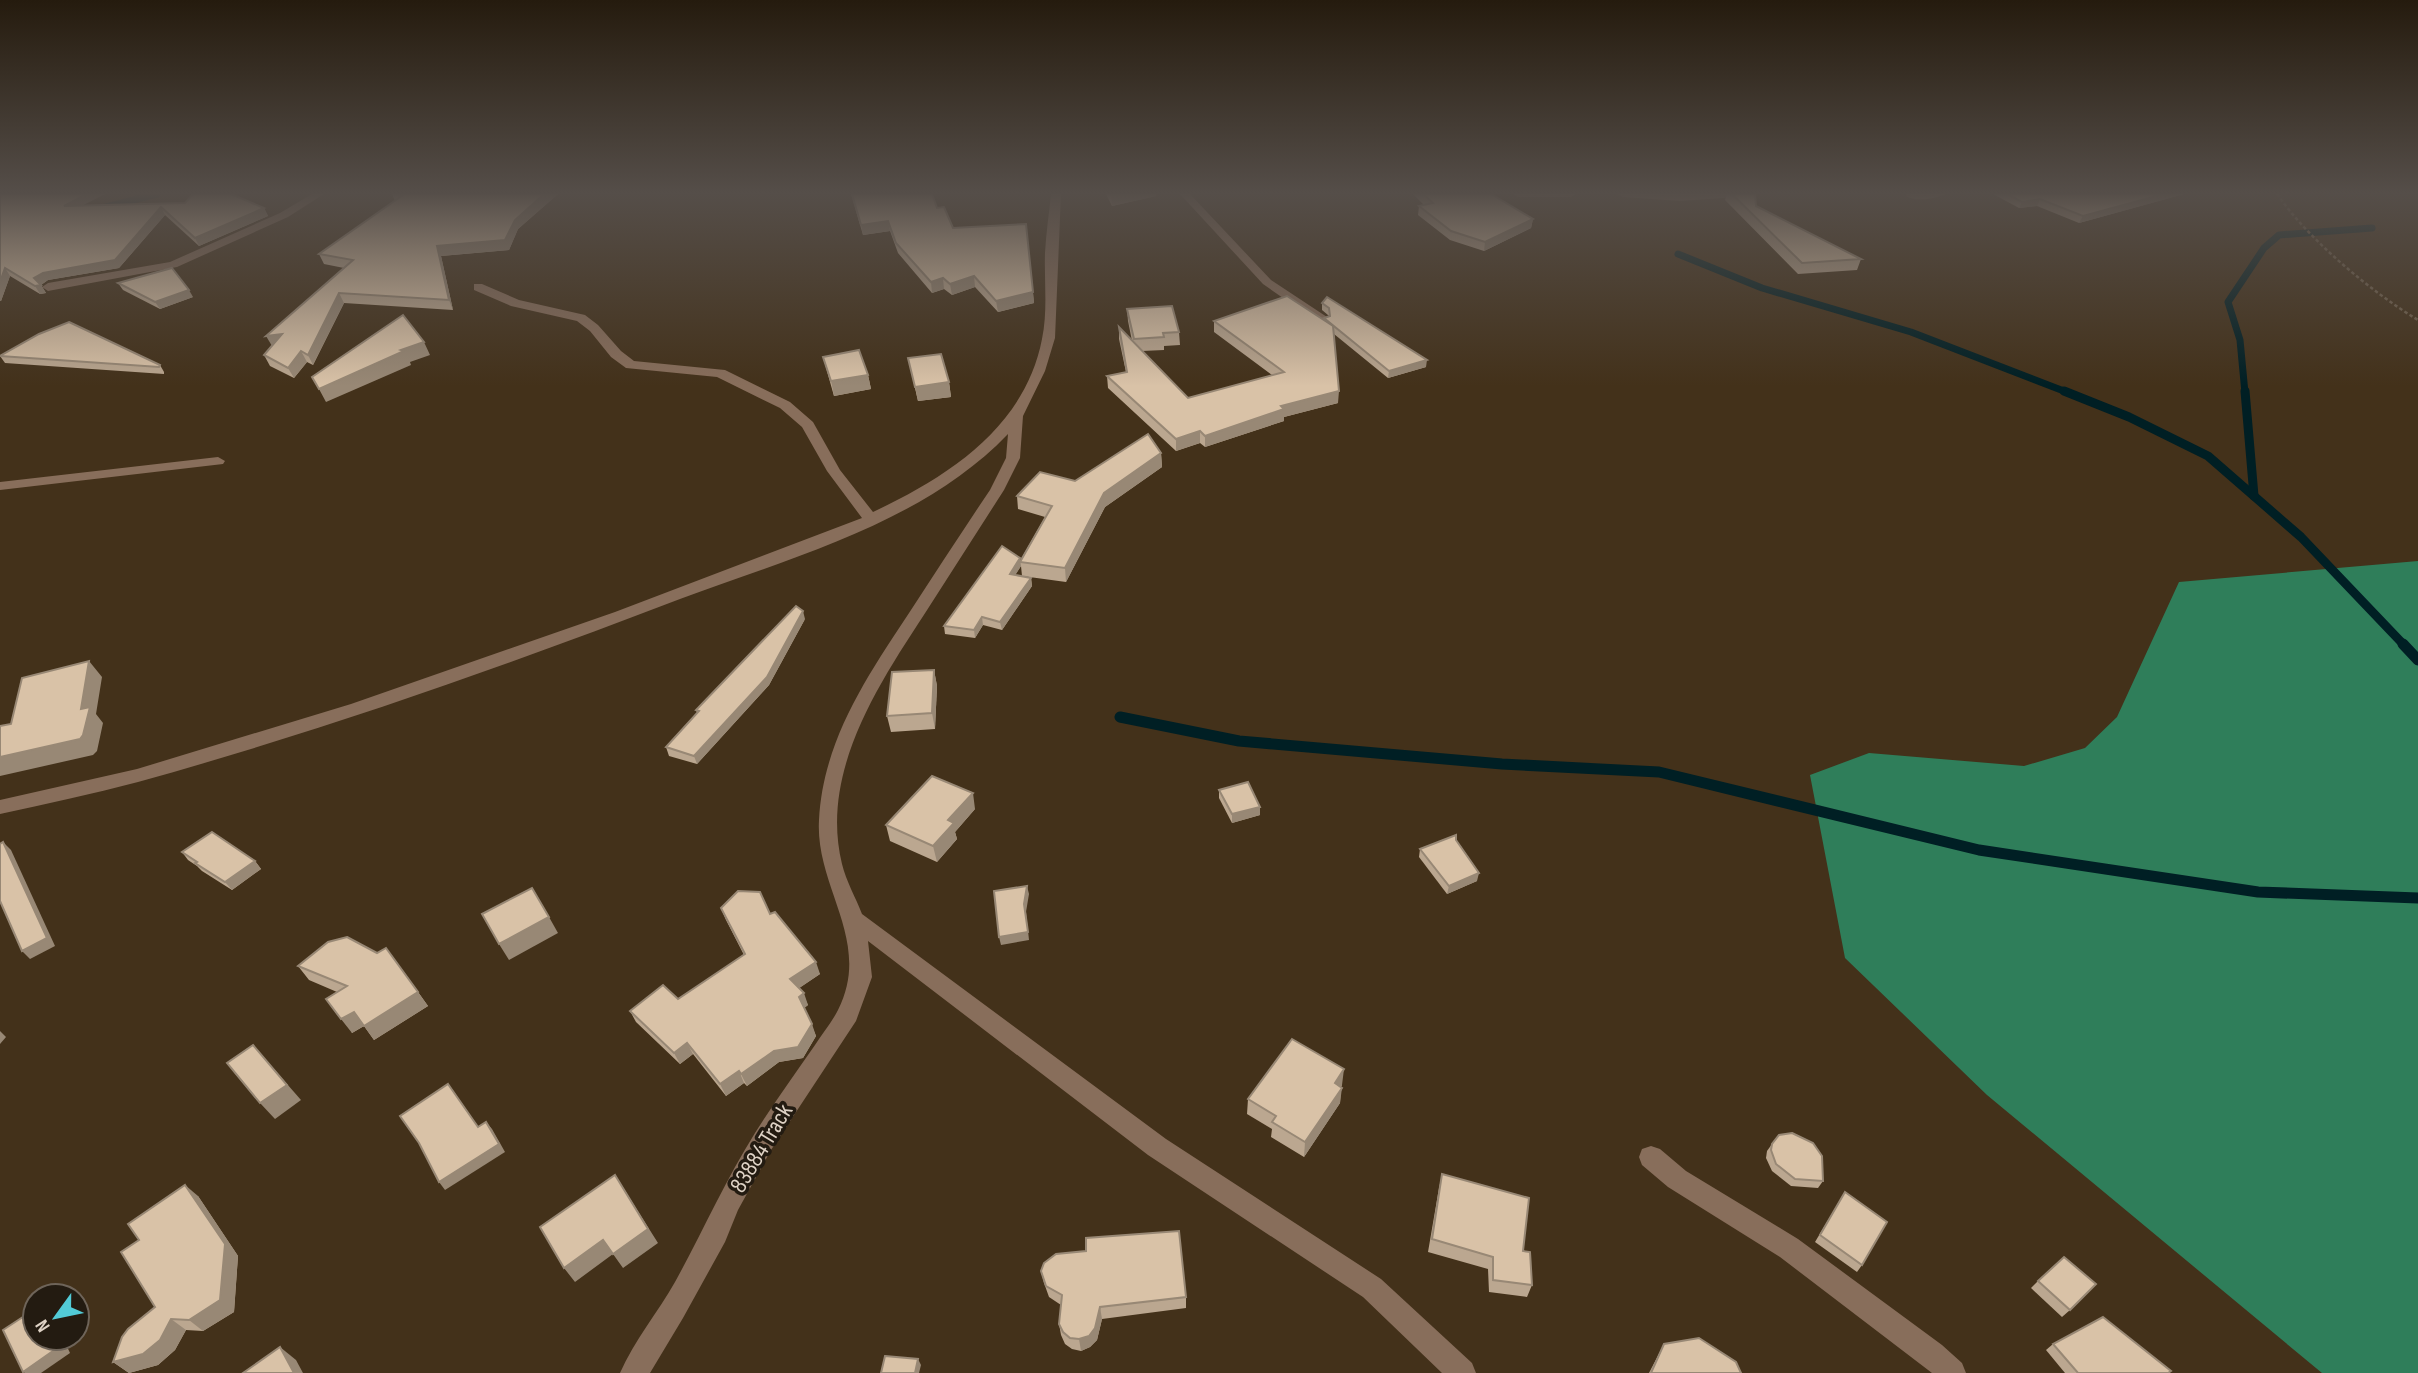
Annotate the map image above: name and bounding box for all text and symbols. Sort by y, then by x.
street label: 83884 Track [724,1099,799,1198]
north arrow [21,1282,91,1352]
text: N [31,1315,55,1336]

